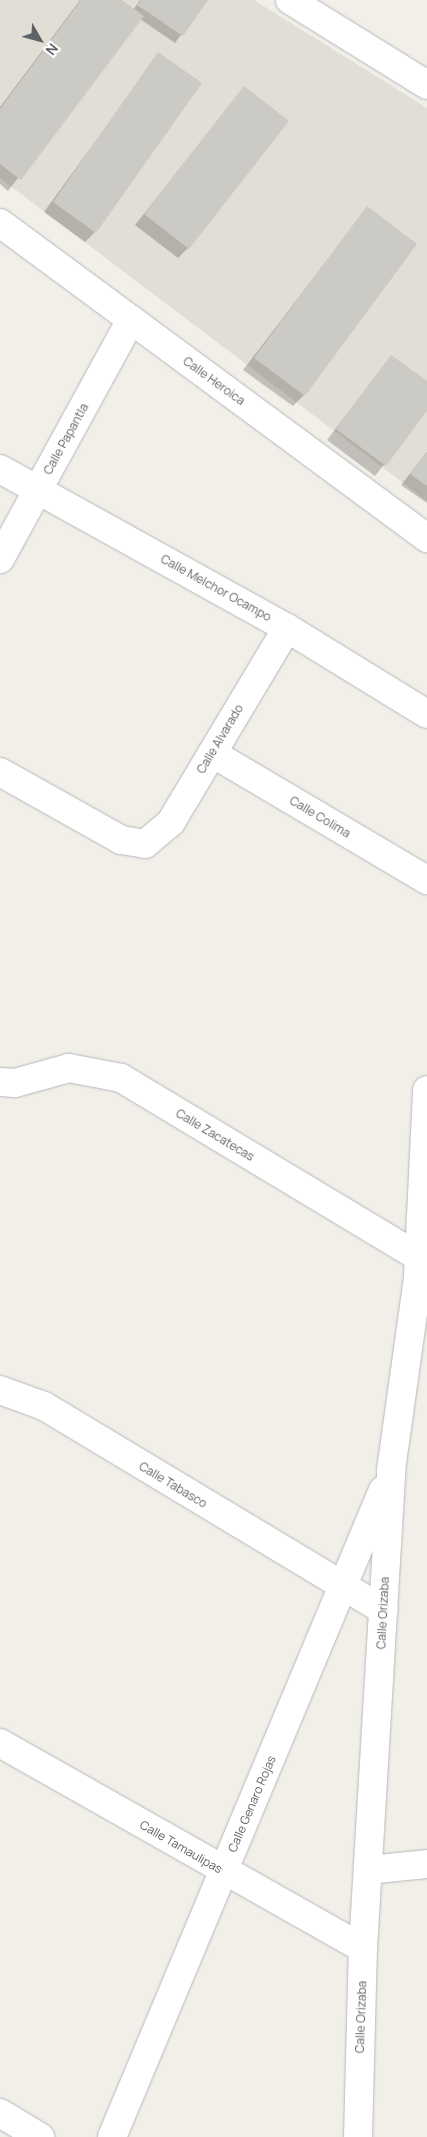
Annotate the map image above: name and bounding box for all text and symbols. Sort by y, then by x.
north arrow [15,15,65,65]
text: N [42,40,63,59]
street label: Calle Heroica [180,354,248,408]
street label: Calle Papantla [41,401,91,477]
street label: Calle Melchor Ocampo [158,552,274,624]
street label: Calle Alvarado [194,702,246,776]
street label: Calle Colima [287,793,353,841]
street label: Calle Zacatecas [173,1106,257,1164]
street label: Calle Tabasco [136,1459,210,1511]
street label: Calle Orizaba [374,1576,392,1650]
street label: Calle Genaro Rojas [225,1753,279,1855]
street label: Calle Tamaulipas [137,1818,225,1876]
street label: Calle Orizaba [353,1981,369,2053]

